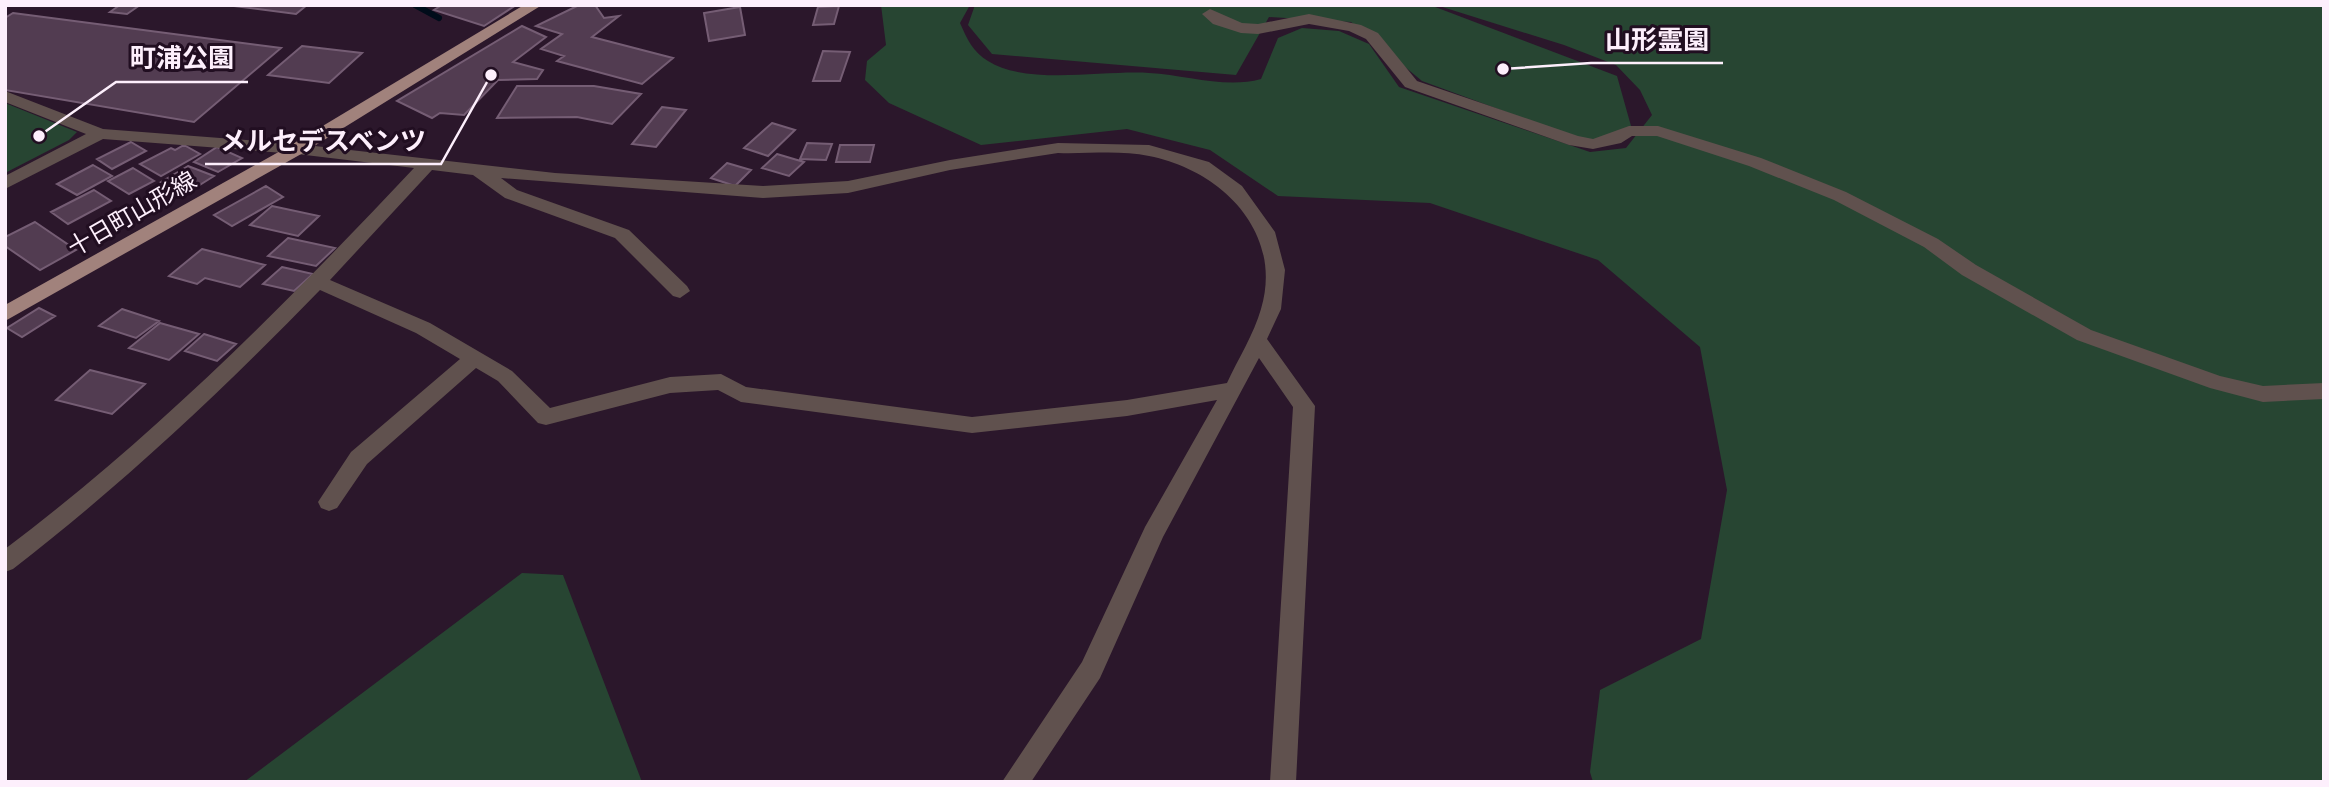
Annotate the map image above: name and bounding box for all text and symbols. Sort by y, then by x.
callout: 山形霊園 [1591,16,1723,63]
text: 山形霊園 [1605,25,1709,56]
callout: 町浦公園 [116,35,248,82]
text: 町浦公園 [130,43,234,74]
callout: メルセデスベンツ [205,117,441,164]
text: メルセデスベンツ [220,126,426,157]
street label: 十日町山形線 [63,166,201,262]

